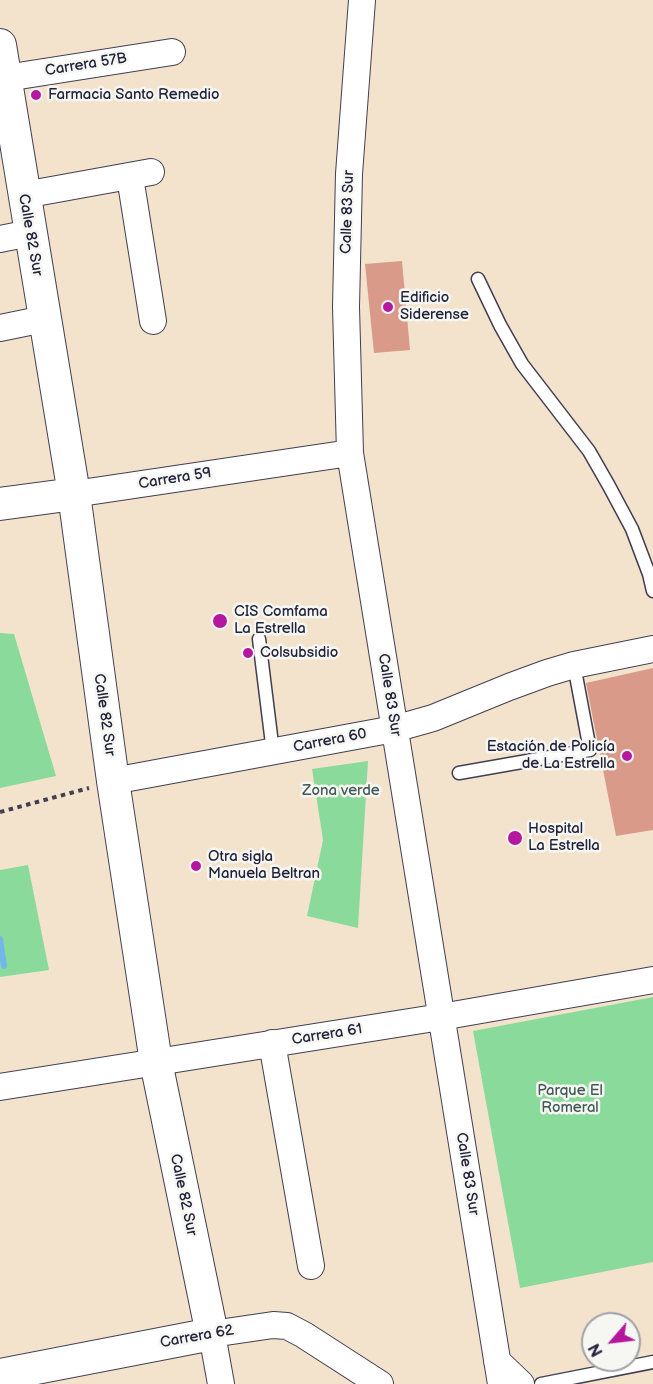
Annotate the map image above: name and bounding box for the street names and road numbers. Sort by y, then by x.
street label: Carrera 57B [44,50,128,80]
street label: Calle 83 Sur [338,170,358,254]
street label: Calle 82 Sur [14,192,46,278]
street label: Carrera 59 [137,464,213,494]
street label: Calle 83 Sur [374,652,404,738]
street label: Calle 82 Sur [89,673,119,757]
street label: Carrera 60 [292,725,368,757]
street label: Carrera 61 [290,1021,364,1049]
street label: Calle 83 Sur [452,1131,482,1217]
street label: Calle 82 Sur [166,1152,200,1238]
street label: Carrera 62 [159,1322,235,1352]

